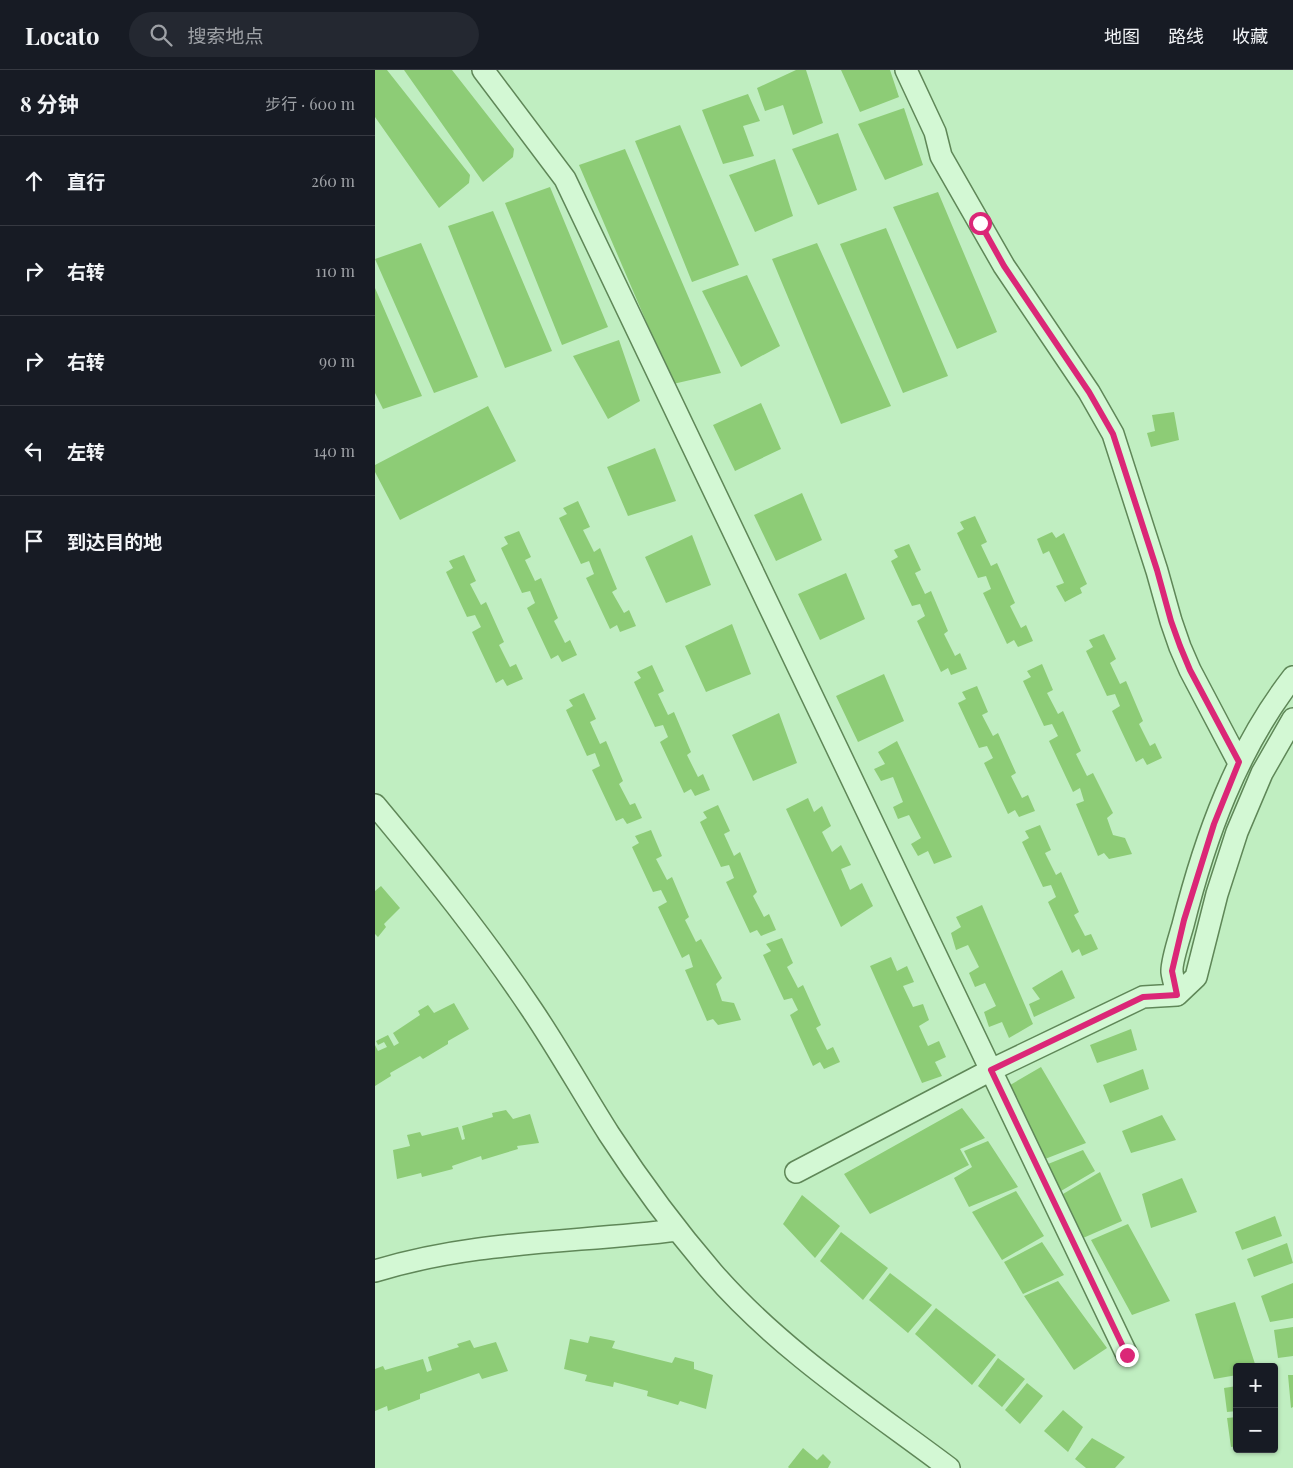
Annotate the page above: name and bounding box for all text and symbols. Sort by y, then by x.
search box [129,12,479,57]
text: Locato [25,19,99,51]
icon: search [147,21,175,49]
text: 搜索地点 [187,22,264,48]
text: 地图 [1104,24,1140,48]
text: 路线 [1168,24,1204,48]
text: 收藏 [1232,24,1268,48]
text: 8 分钟 [20,89,79,117]
text: 步行 · 600 m [265,93,355,114]
icon: ahead [20,167,48,195]
text: 直行 [67,168,105,194]
text: 260 m [311,170,355,191]
route start [969,212,992,235]
icon: right [20,257,48,285]
text: 右转 [67,258,105,284]
text: 110 m [315,260,355,281]
icon: right [20,347,48,375]
text: 右转 [67,348,105,374]
text: 90 m [319,350,355,371]
icon: left [20,437,48,465]
text: 左转 [67,438,105,464]
text: 140 m [313,440,355,461]
icon: arrive [20,527,48,555]
text: 到达目的地 [67,528,162,554]
route end [1116,1344,1139,1367]
map controls [1233,1363,1278,1453]
button: + [1233,1363,1278,1408]
button: − [1233,1408,1278,1453]

